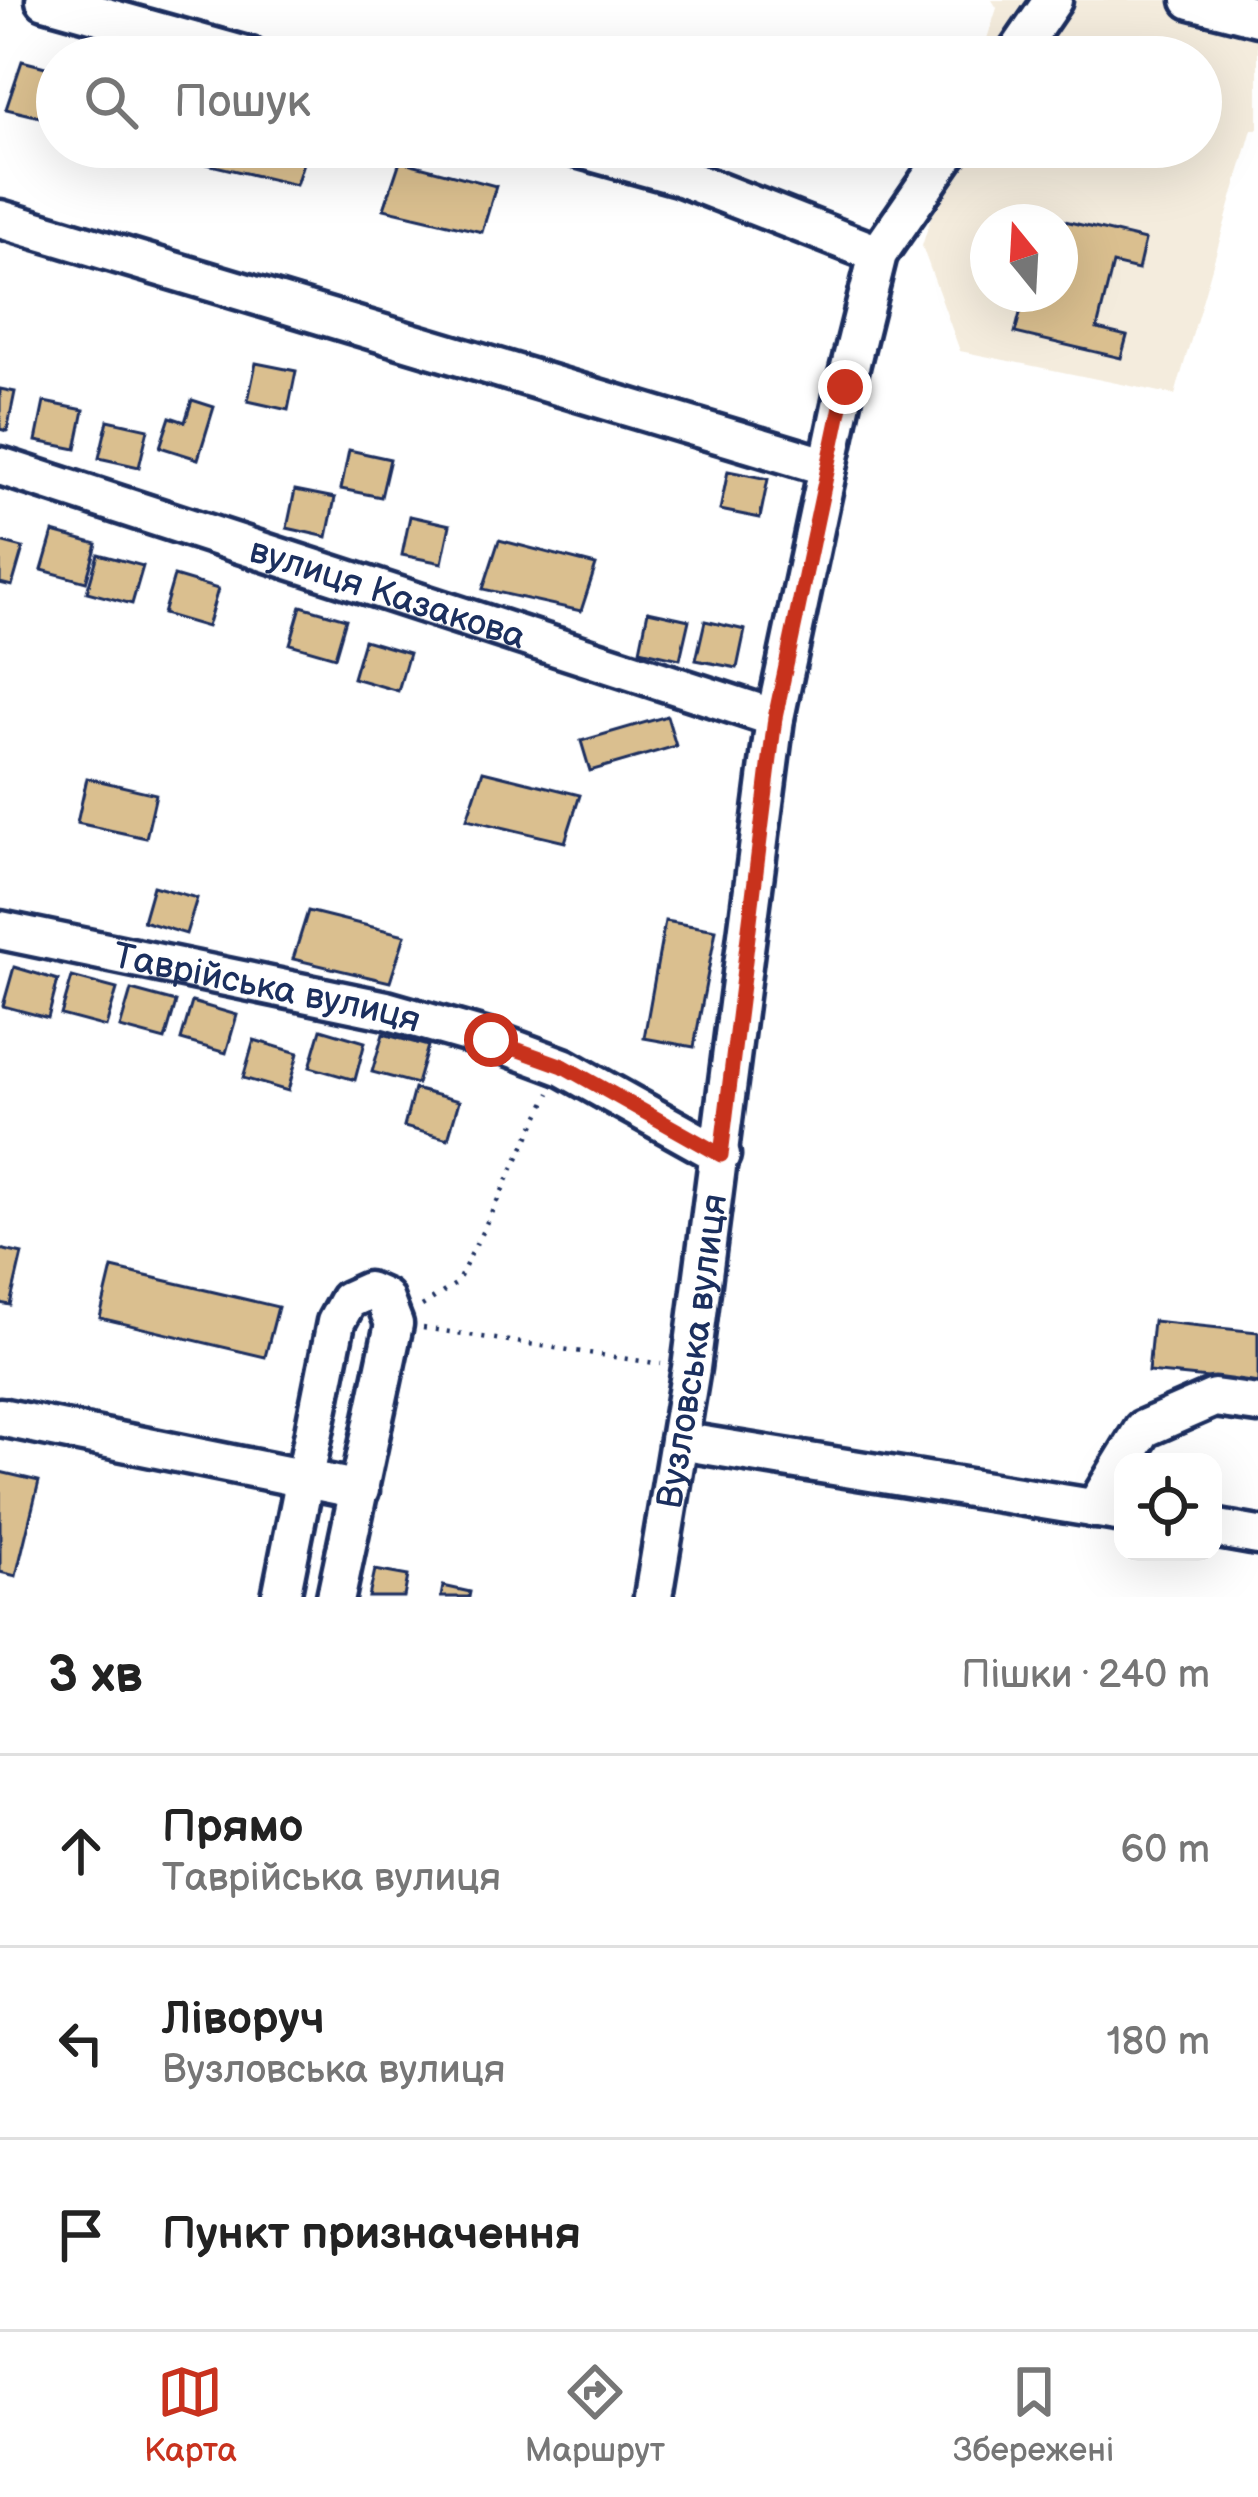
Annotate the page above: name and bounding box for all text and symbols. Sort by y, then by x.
search box [36,36,1222,168]
icon: search [78,69,144,135]
text: Пошук [174,75,311,130]
north arrow [970,204,1078,312]
route end [818,360,872,414]
street label: вулиця Казакова [244,530,531,659]
street label: Таврійська вулиця [109,935,425,1043]
route start [464,1013,518,1067]
street label: Вузловська вулиця [649,1192,737,1512]
map controls [1114,1453,1222,1561]
button: locate [1114,1453,1222,1561]
text: 3 хв [48,1645,143,1706]
text: Пішки · 240 m [961,1652,1210,1699]
text: Прямо [162,1800,303,1855]
icon: ahead [48,1818,114,1884]
text: 60 m [1120,1827,1210,1874]
text: Таврійська вулиця [162,1855,501,1902]
text: Ліворуч [162,1992,325,2047]
icon: left [48,2010,114,2076]
text: 180 m [1106,2019,1210,2066]
text: Вузловська вулиця [162,2047,505,2094]
icon: arrive [48,2202,114,2268]
text: Пункт призначення [162,2207,581,2262]
tab: Карта [144,2359,237,2471]
tab: Маршрут [525,2359,665,2471]
tab: Збережені [953,2359,1114,2471]

